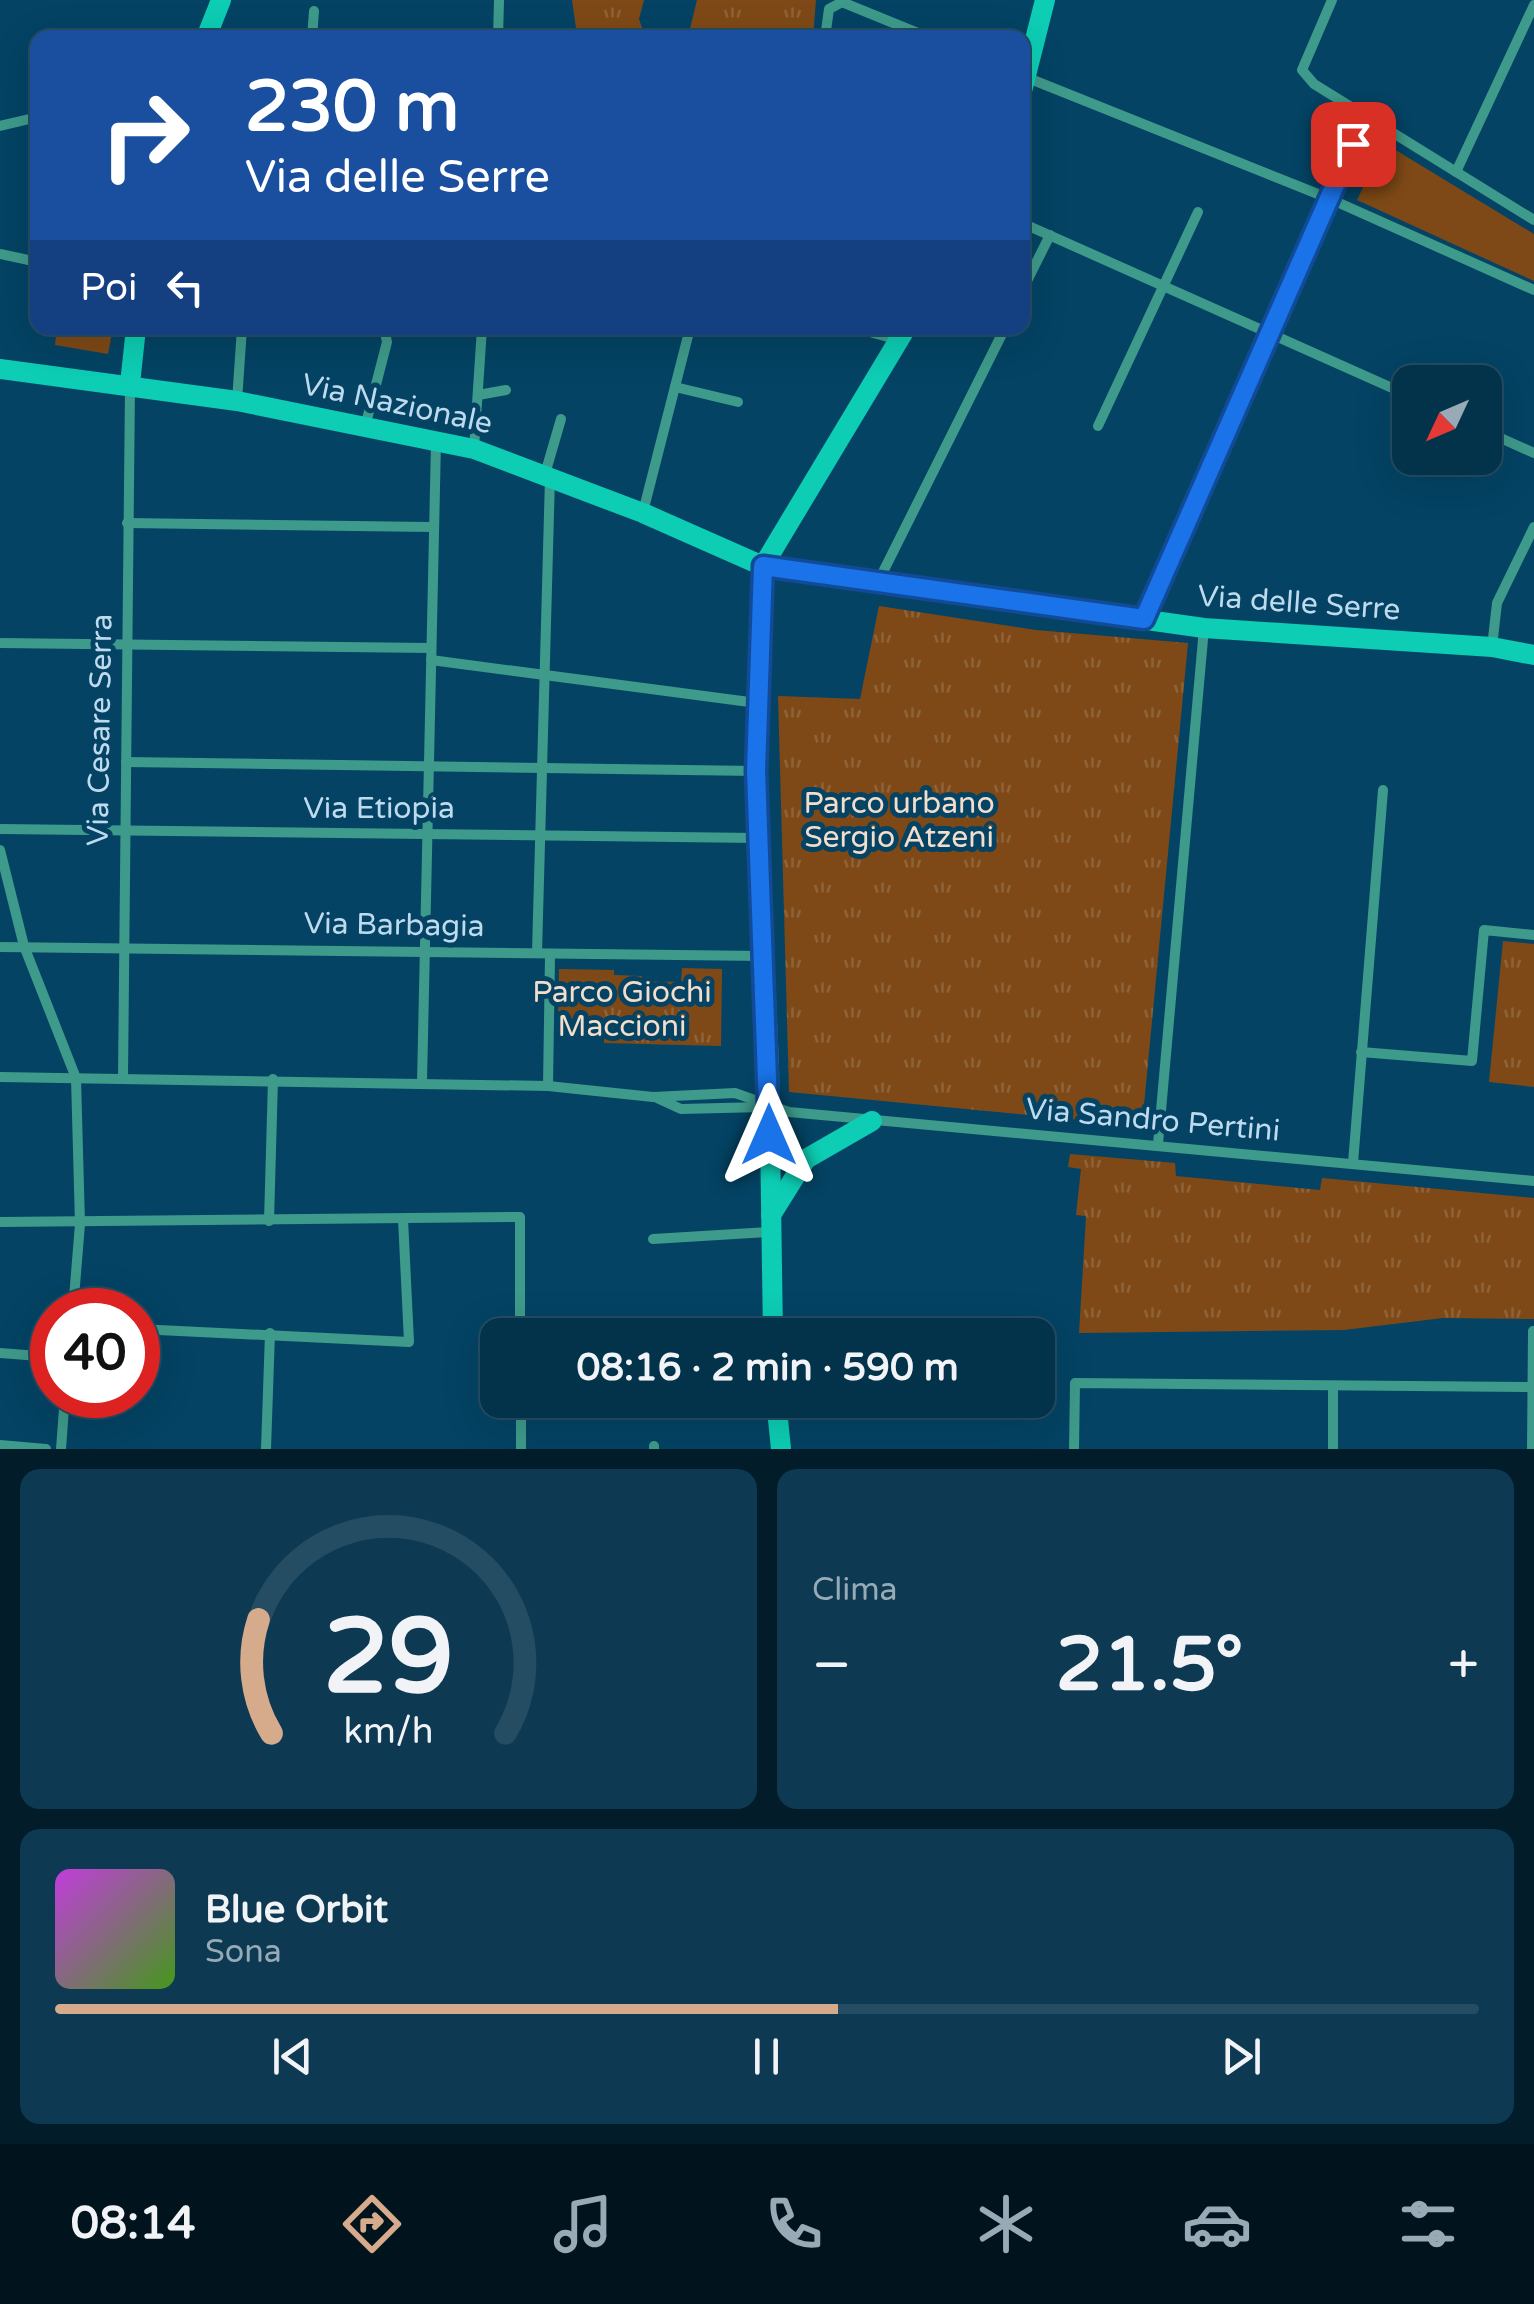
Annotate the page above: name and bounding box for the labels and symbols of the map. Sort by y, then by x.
pin [1311,102,1396,187]
north arrow [1392,365,1502,475]
street label: Via Nazionale [298,366,496,442]
street label: Via delle Serre [1196,577,1402,629]
street label: Via Cesare Serra [79,613,121,847]
park label: Parco urbano Sergio Atzeni [803,785,995,856]
street label: Via Etiopia [303,790,455,827]
street label: Via Barbagia [303,905,485,945]
park label: Parco Giochi Maccioni [532,974,712,1045]
position arrow [717,1083,821,1187]
street label: Via Sandro Pertini [1024,1090,1282,1150]
speed limit sign: 40 [30,1288,160,1418]

